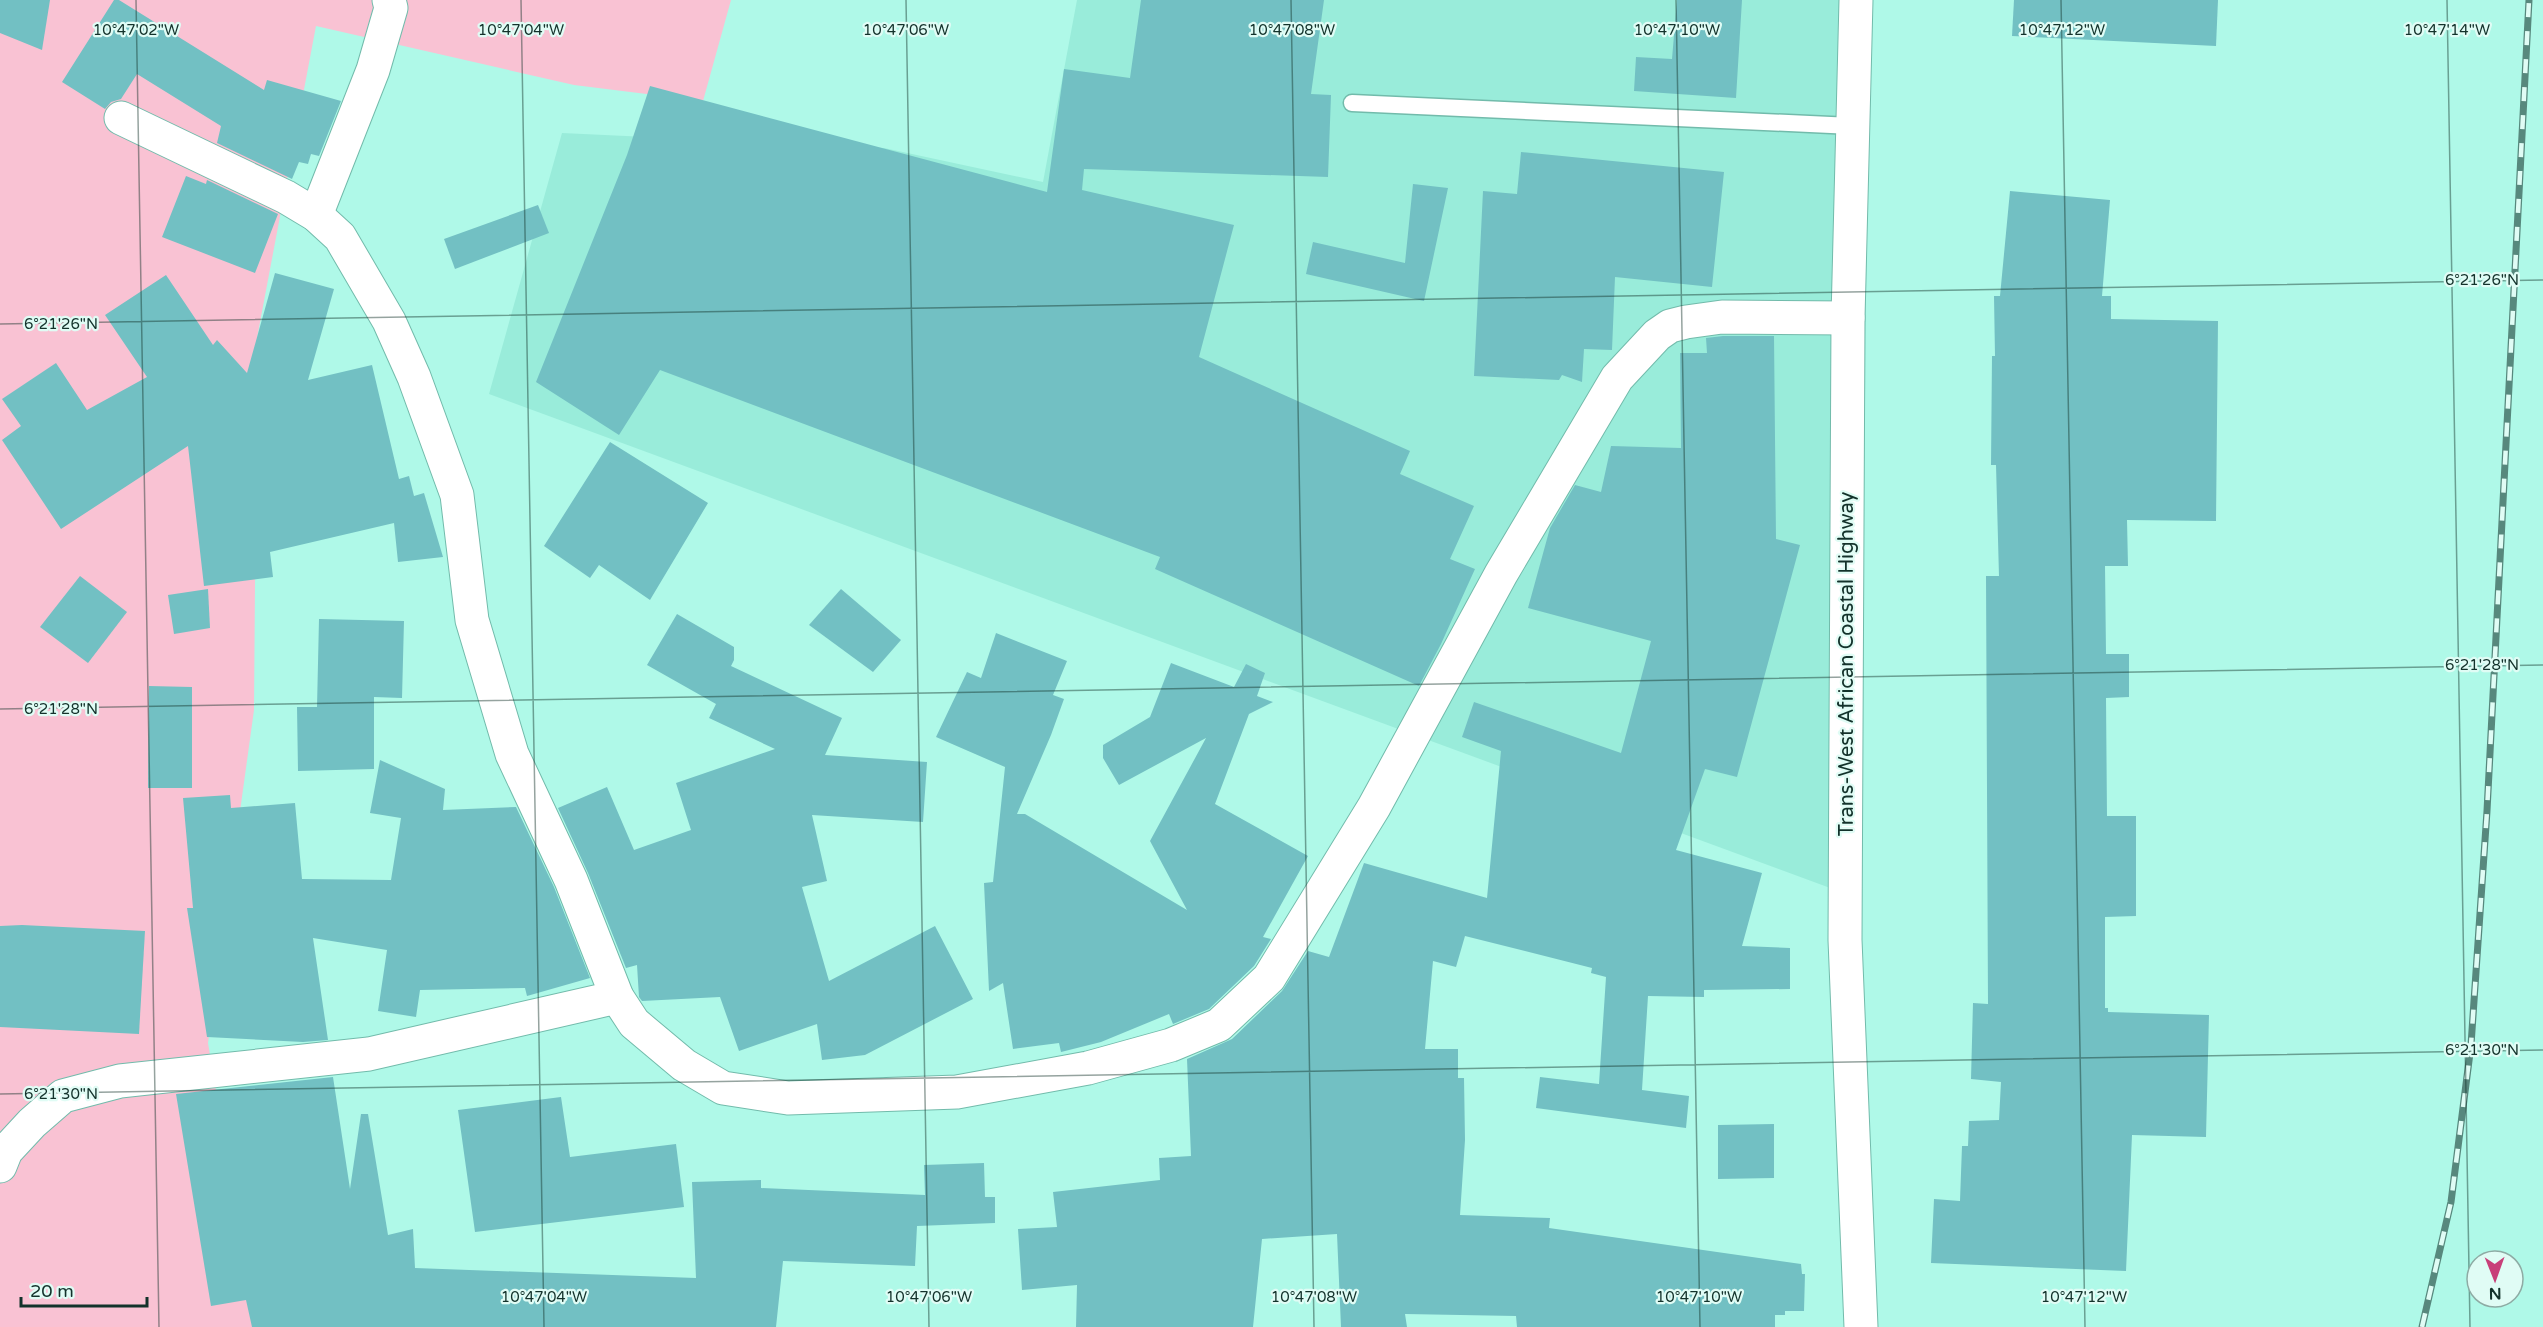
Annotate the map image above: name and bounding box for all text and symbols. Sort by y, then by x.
text: 10°47'02"W [93,21,179,39]
text: 10°47'04"W [478,21,564,39]
text: 10°47'06"W [863,21,949,39]
text: 10°47'08"W [1249,21,1335,39]
text: 10°47'10"W [1634,21,1720,39]
text: 10°47'12"W [2019,21,2105,39]
text: 10°47'14"W [2404,21,2490,39]
text: 6°21'26"N [2445,271,2519,289]
text: 6°21'26"N [24,315,98,333]
street label: Trans-West African Coastal Highway [1835,492,1859,836]
text: 6°21'28"N [2445,656,2519,674]
text: 6°21'28"N [24,700,98,718]
text: 6°21'30"N [2445,1041,2519,1059]
text: 6°21'30"N [24,1085,98,1103]
north arrow [2465,1249,2525,1309]
scale bar [21,1270,147,1308]
text: 20 m [30,1280,74,1302]
text: N [2489,1283,2502,1303]
text: 10°47'04"W [501,1288,587,1306]
text: 10°47'06"W [886,1288,972,1306]
text: 10°47'08"W [1271,1288,1357,1306]
text: 10°47'10"W [1656,1288,1742,1306]
text: 10°47'12"W [2041,1288,2127,1306]

